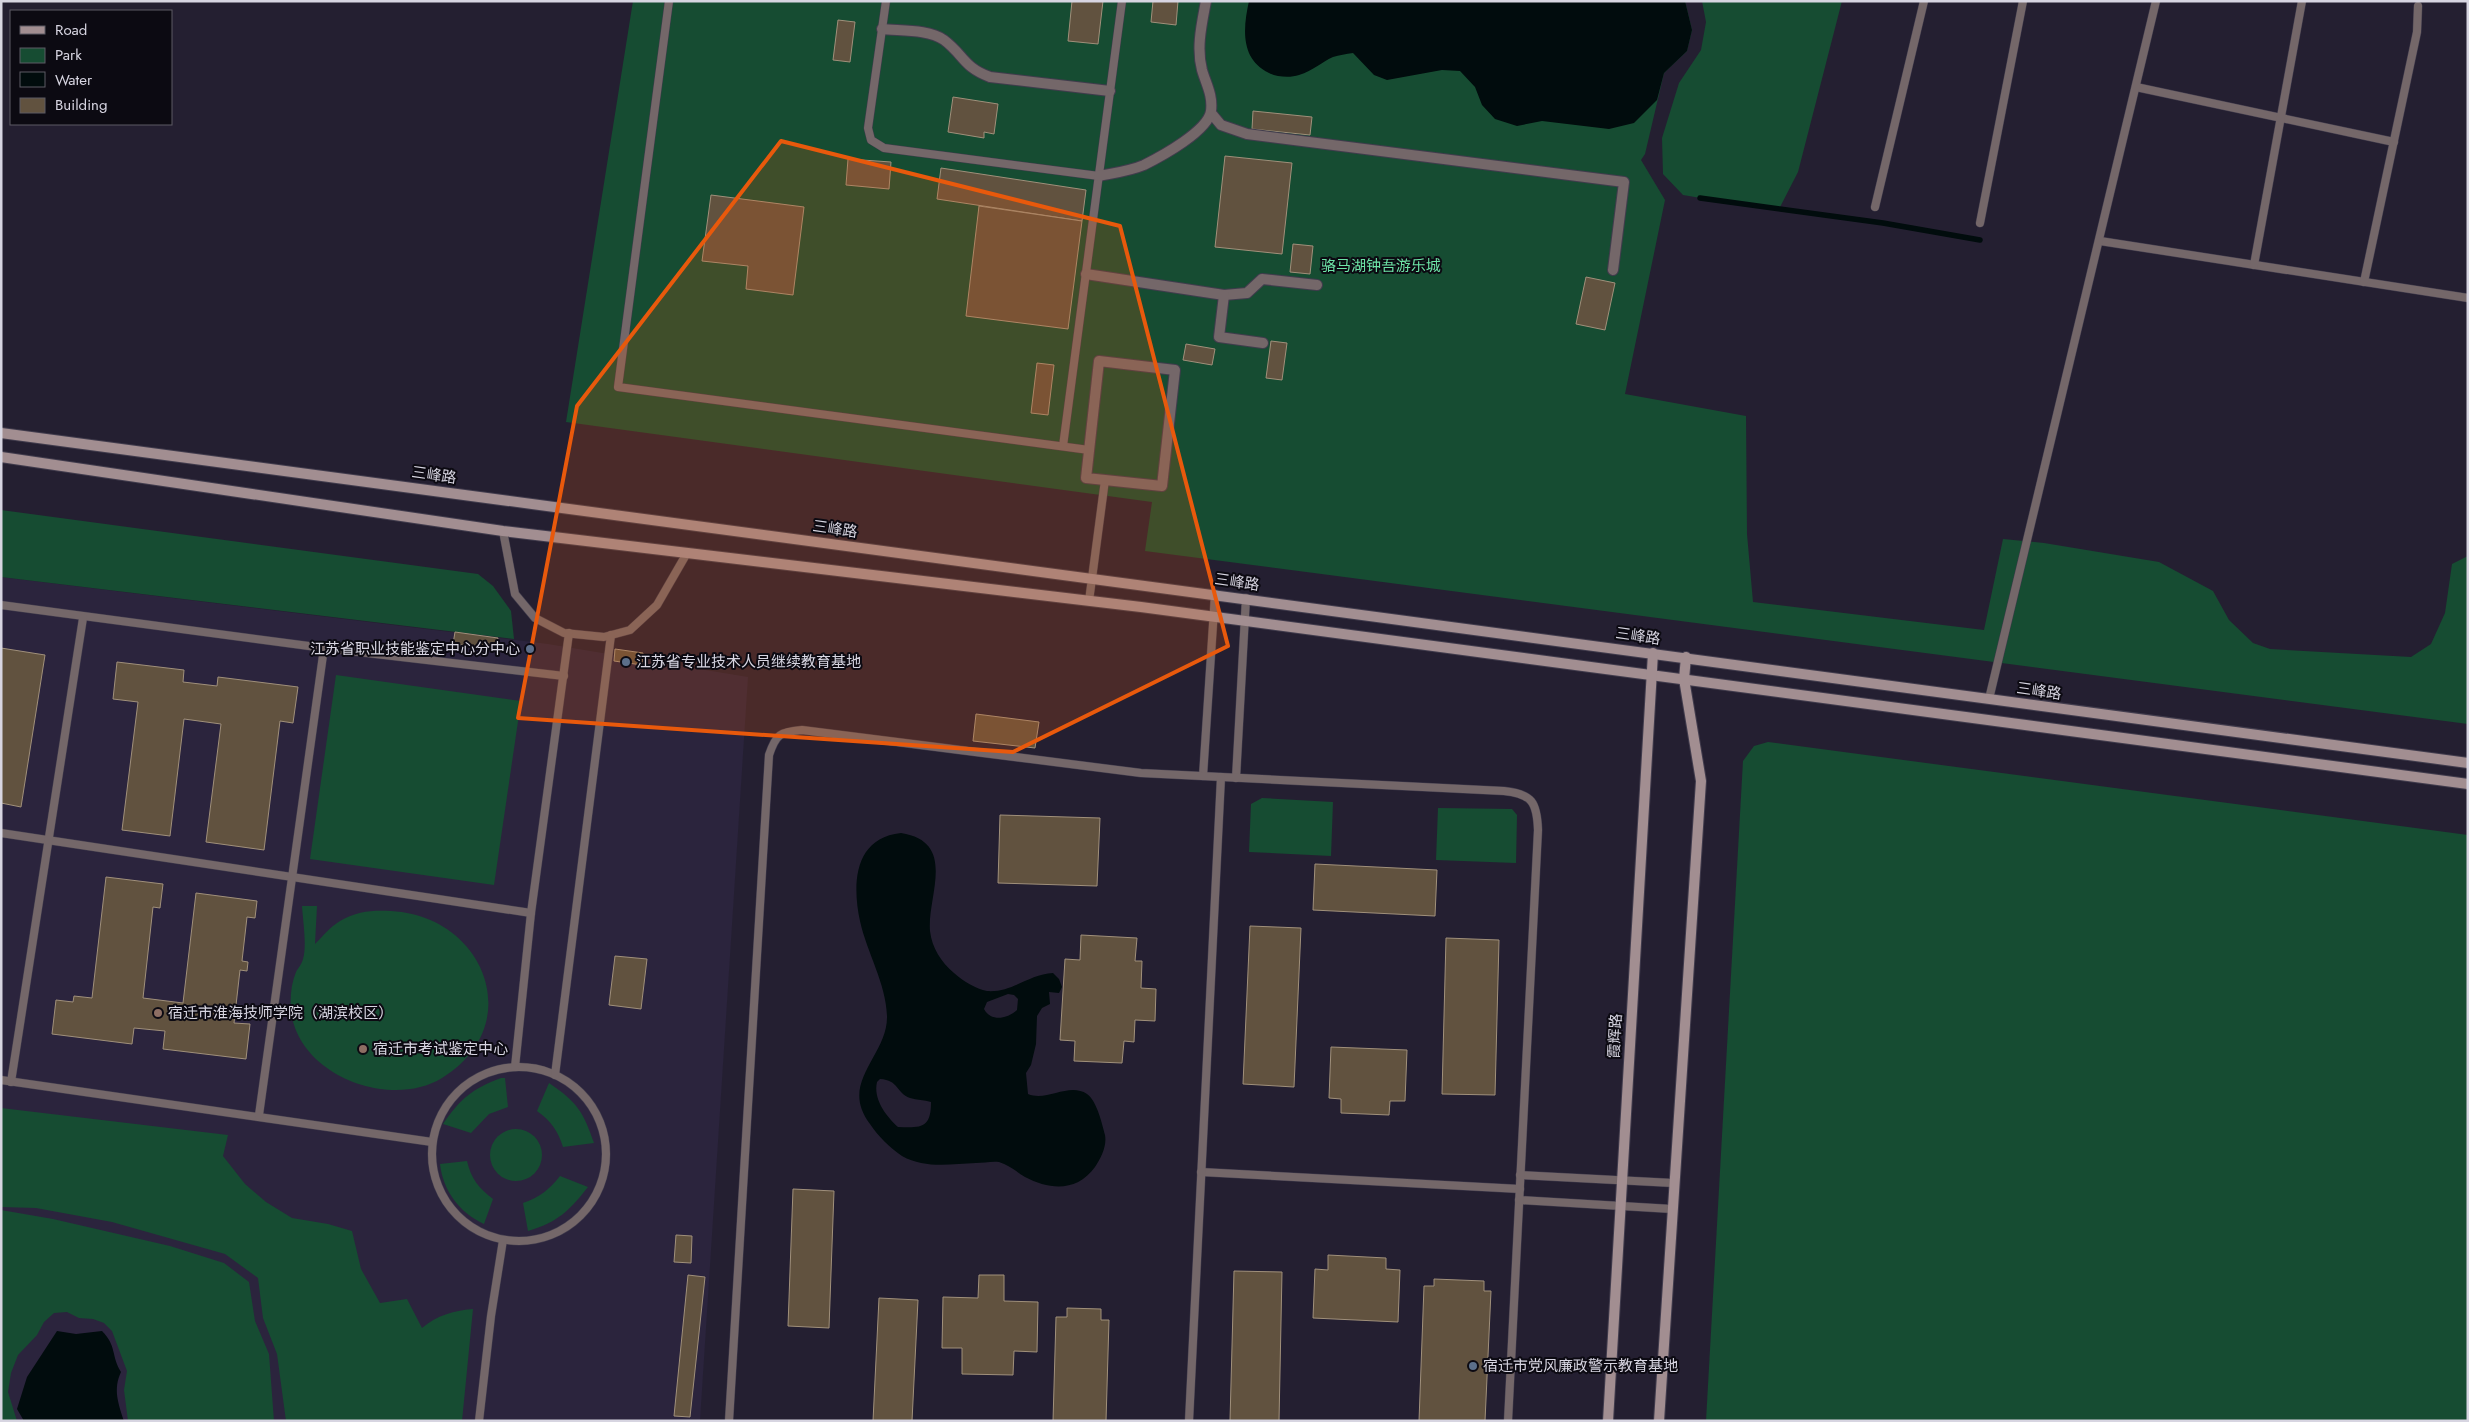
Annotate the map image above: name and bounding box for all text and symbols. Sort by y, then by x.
legend [10,10,172,125]
text: Road [55,19,87,41]
text: Park [55,44,82,66]
text: Water [55,69,93,91]
text: Building [55,94,107,116]
park label: 骆马湖钟吾游乐城 [1321,255,1441,277]
street label: 三峰路 [410,461,458,489]
street label: 三峰路 [811,515,859,543]
street label: 三峰路 [1213,568,1261,596]
street label: 三峰路 [1614,622,1662,650]
place label: 江苏省职业技能鉴定中心分中心 [310,638,520,660]
marker: 江苏省职业技能鉴定中心分中心 [524,643,536,655]
place label: 江苏省专业技术人员继续教育基地 [636,651,861,673]
marker: 江苏省专业技术人员继续教育基地 [620,656,632,668]
street label: 三峰路 [2015,677,2063,705]
place label: 宿迁市淮海技师学院（湖滨校区） [168,1002,393,1024]
marker: 宿迁市淮海技师学院（湖滨校区） [152,1007,164,1019]
street label: 霞辉路 [1603,1013,1627,1059]
place label: 宿迁市考试鉴定中心 [373,1038,508,1060]
marker: 宿迁市考试鉴定中心 [357,1043,369,1055]
place label: 宿迁市党风廉政警示教育基地 [1483,1355,1678,1377]
marker: 宿迁市党风廉政警示教育基地 [1467,1360,1479,1372]

